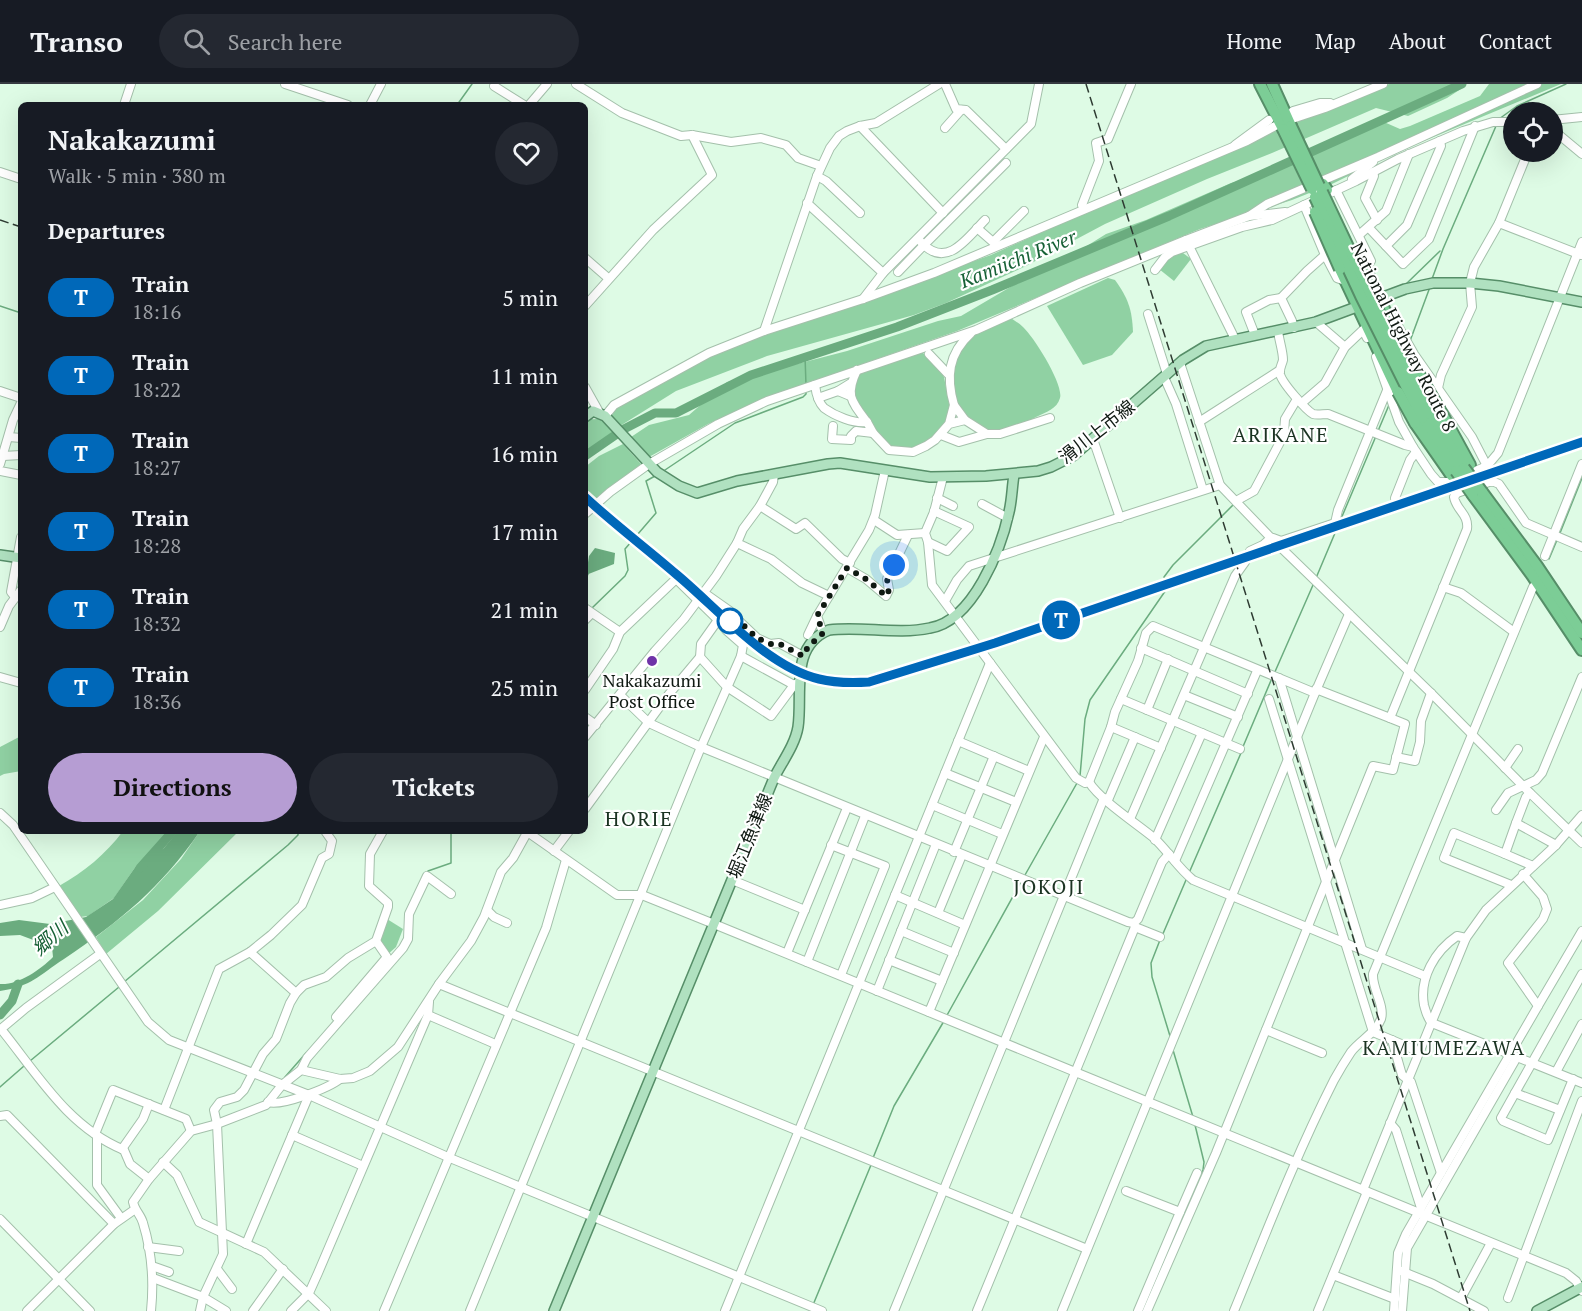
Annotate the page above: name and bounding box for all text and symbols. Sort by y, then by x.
search box [159,14,579,68]
text: Transo [30,23,123,60]
icon: search [180,25,213,58]
text: Search here [228,27,342,56]
text: Home [1226,27,1282,55]
text: Map [1315,27,1356,55]
text: About [1389,27,1446,55]
text: Contact [1479,27,1552,55]
map controls [1503,102,1563,162]
button: locate [1503,102,1563,162]
text: Nakakazumi [48,121,216,158]
button: heart [495,122,558,185]
text: Walk · 5 min · 380 m [48,162,226,189]
text: Departures [48,216,165,245]
water label: Kamiichi River [955,222,1081,295]
street label: National Highway Route 8 [1346,238,1462,435]
text: Train [132,269,189,298]
text: T [74,283,88,311]
text: 5 min [502,283,558,312]
text: 18:16 [132,298,181,325]
text: Train [132,347,189,376]
text: T [74,361,88,389]
text: 11 min [491,361,558,390]
text: 18:22 [132,376,181,403]
street label: 滑川上市線 [1054,394,1139,468]
district label: ARIKANE [1233,421,1329,448]
text: Train [132,425,189,454]
text: T [74,439,88,467]
text: 16 min [491,439,558,468]
text: 18:27 [132,454,181,481]
text: Train [132,503,189,532]
text: T [74,517,88,545]
text: 17 min [491,517,558,546]
text: 18:28 [132,532,181,559]
your location [879,550,909,580]
text: Train [132,581,189,610]
text: T [74,595,88,623]
text: 21 min [491,595,558,624]
line badge: T [1042,600,1080,640]
text: T [1054,606,1068,634]
unlabelled marker [717,608,743,634]
text: 18:32 [132,610,181,637]
marker: Nakakazumi Post Office [645,654,659,668]
text: Train [132,659,189,688]
place label: Nakakazumi Post Office [602,668,702,713]
text: T [74,673,88,701]
text: 25 min [491,673,558,702]
text: 18:36 [132,688,181,715]
button: Directions [48,753,297,822]
button: Tickets [309,753,558,822]
street label: 堀江魚津線 [721,789,777,882]
district label: HORIE [605,805,673,832]
district label: JOKOJI [1013,873,1085,900]
water label: 郷川 [26,913,75,961]
district label: KAMIUMEZAWA [1362,1034,1526,1061]

